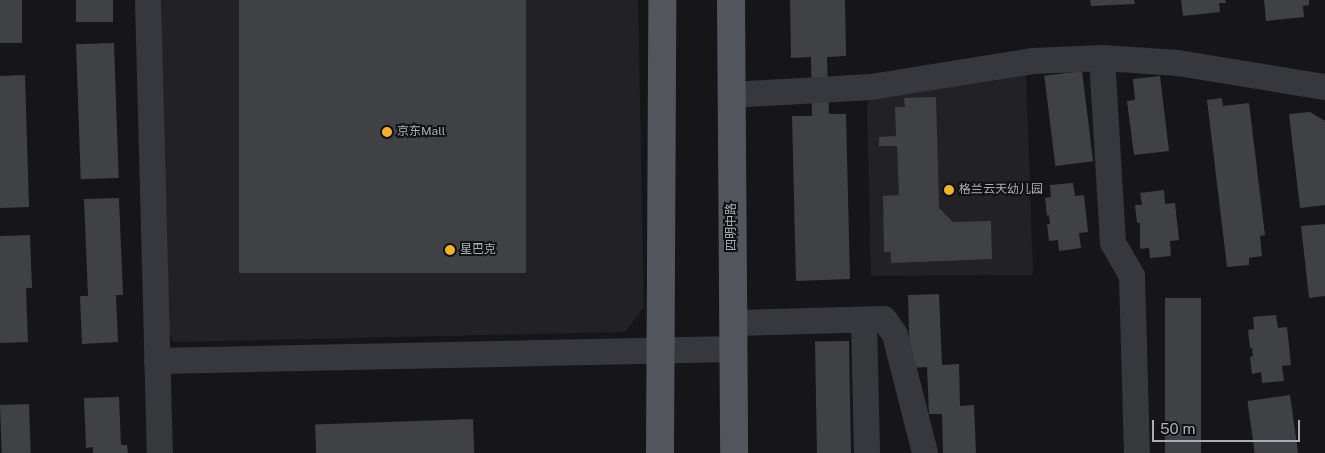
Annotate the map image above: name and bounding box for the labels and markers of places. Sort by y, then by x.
place label: 京东Mall [397,125,445,139]
marker: 京东Mall [381,126,393,138]
place label: 格兰云天幼儿园 [959,183,1043,197]
marker: 格兰云天幼儿园 [943,184,955,196]
place label: 星巴克 [460,243,496,257]
marker: 星巴克 [444,244,456,256]

